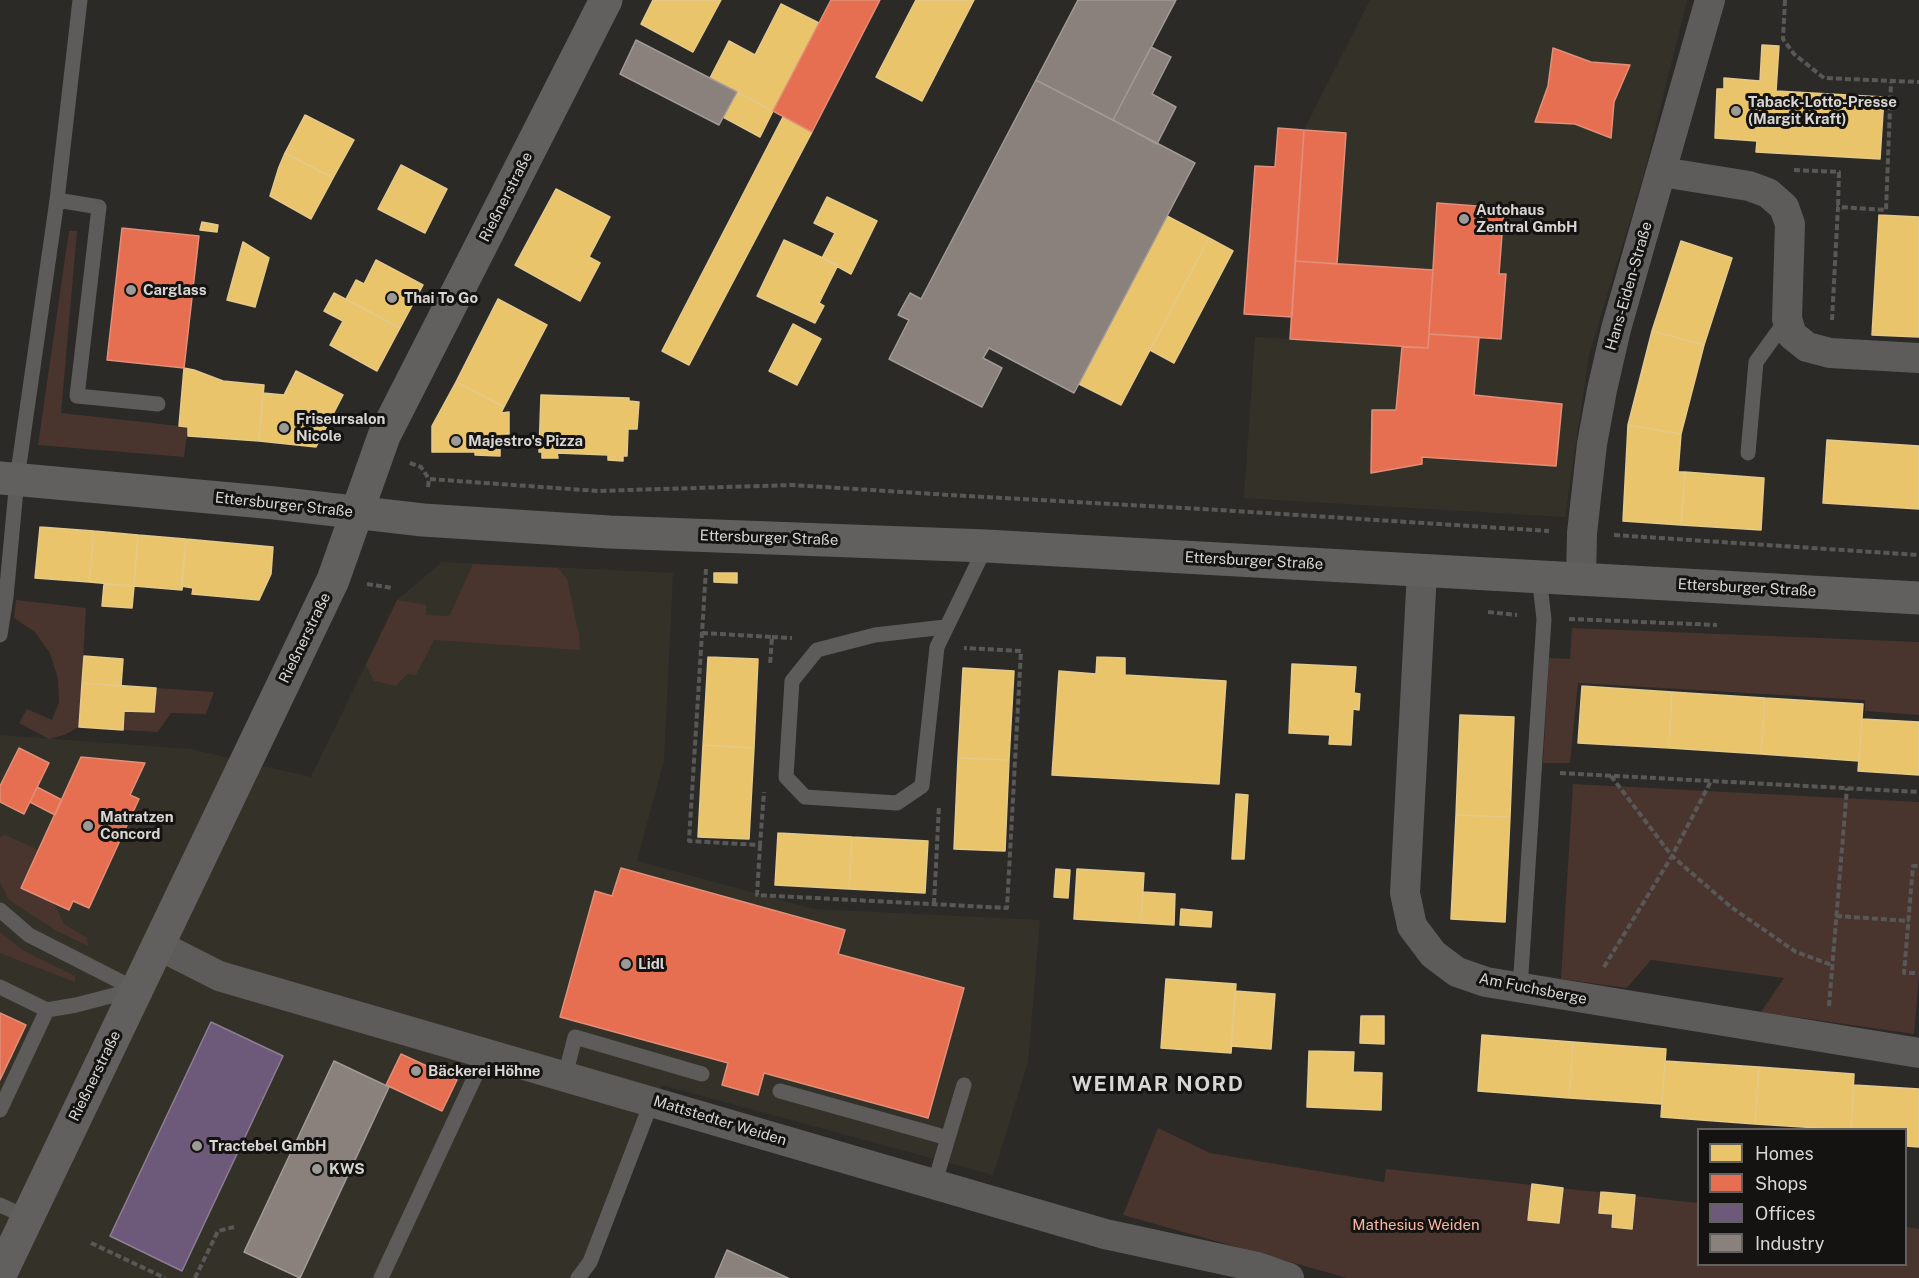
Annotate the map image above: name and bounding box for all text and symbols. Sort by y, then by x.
place label: Taback-Lotto-Presse (Margit Kraft) [1748,93,1897,128]
marker: Taback-Lotto-Presse (Margit Kraft) [1729,104,1743,118]
street label: Rießnerstraße [476,149,536,245]
place label: Autohaus Zentral GmbH [1476,201,1578,236]
marker: Autohaus Zentral GmbH [1457,212,1471,226]
street label: Hans-Eiden-Straße [1602,219,1656,353]
place label: Carglass [143,281,207,299]
marker: Carglass [124,283,138,297]
place label: Thai To Go [404,289,478,307]
marker: Thai To Go [385,291,399,305]
place label: Friseursalon Nicole [296,410,385,445]
marker: Friseursalon Nicole [277,421,291,435]
place label: Majestro's Pizza [468,432,583,450]
marker: Majestro's Pizza [449,434,463,448]
street label: Ettersburger Straße [214,489,354,521]
street label: Ettersburger Straße [699,527,839,549]
street label: Ettersburger Straße [1184,548,1324,574]
street label: Ettersburger Straße [1677,575,1817,601]
street label: Rießnerstraße [275,590,335,686]
place label: Matratzen Concord [100,808,174,843]
marker: Matratzen Concord [81,819,95,833]
place label: Lidl [638,955,665,973]
marker: Lidl [619,957,633,971]
street label: Am Fuchsberge [1477,970,1589,1008]
street label: Rießnerstraße [65,1028,125,1124]
place label: Bäckerei Höhne [428,1062,540,1080]
marker: Bäckerei Höhne [409,1064,423,1078]
district label: WEIMAR NORD [1072,1072,1244,1098]
street label: Mattstedter Weiden [651,1092,789,1150]
legend [1697,1128,1907,1266]
place label: Tractebel GmbH [209,1137,326,1155]
marker: Tractebel GmbH [190,1139,204,1153]
text: Homes [1755,1143,1814,1164]
place label: KWS [329,1160,365,1178]
marker: KWS [310,1162,324,1176]
text: Shops [1755,1173,1807,1194]
text: Offices [1755,1203,1815,1224]
park label: Mathesius Weiden [1352,1216,1480,1234]
text: Industry [1755,1233,1824,1254]

